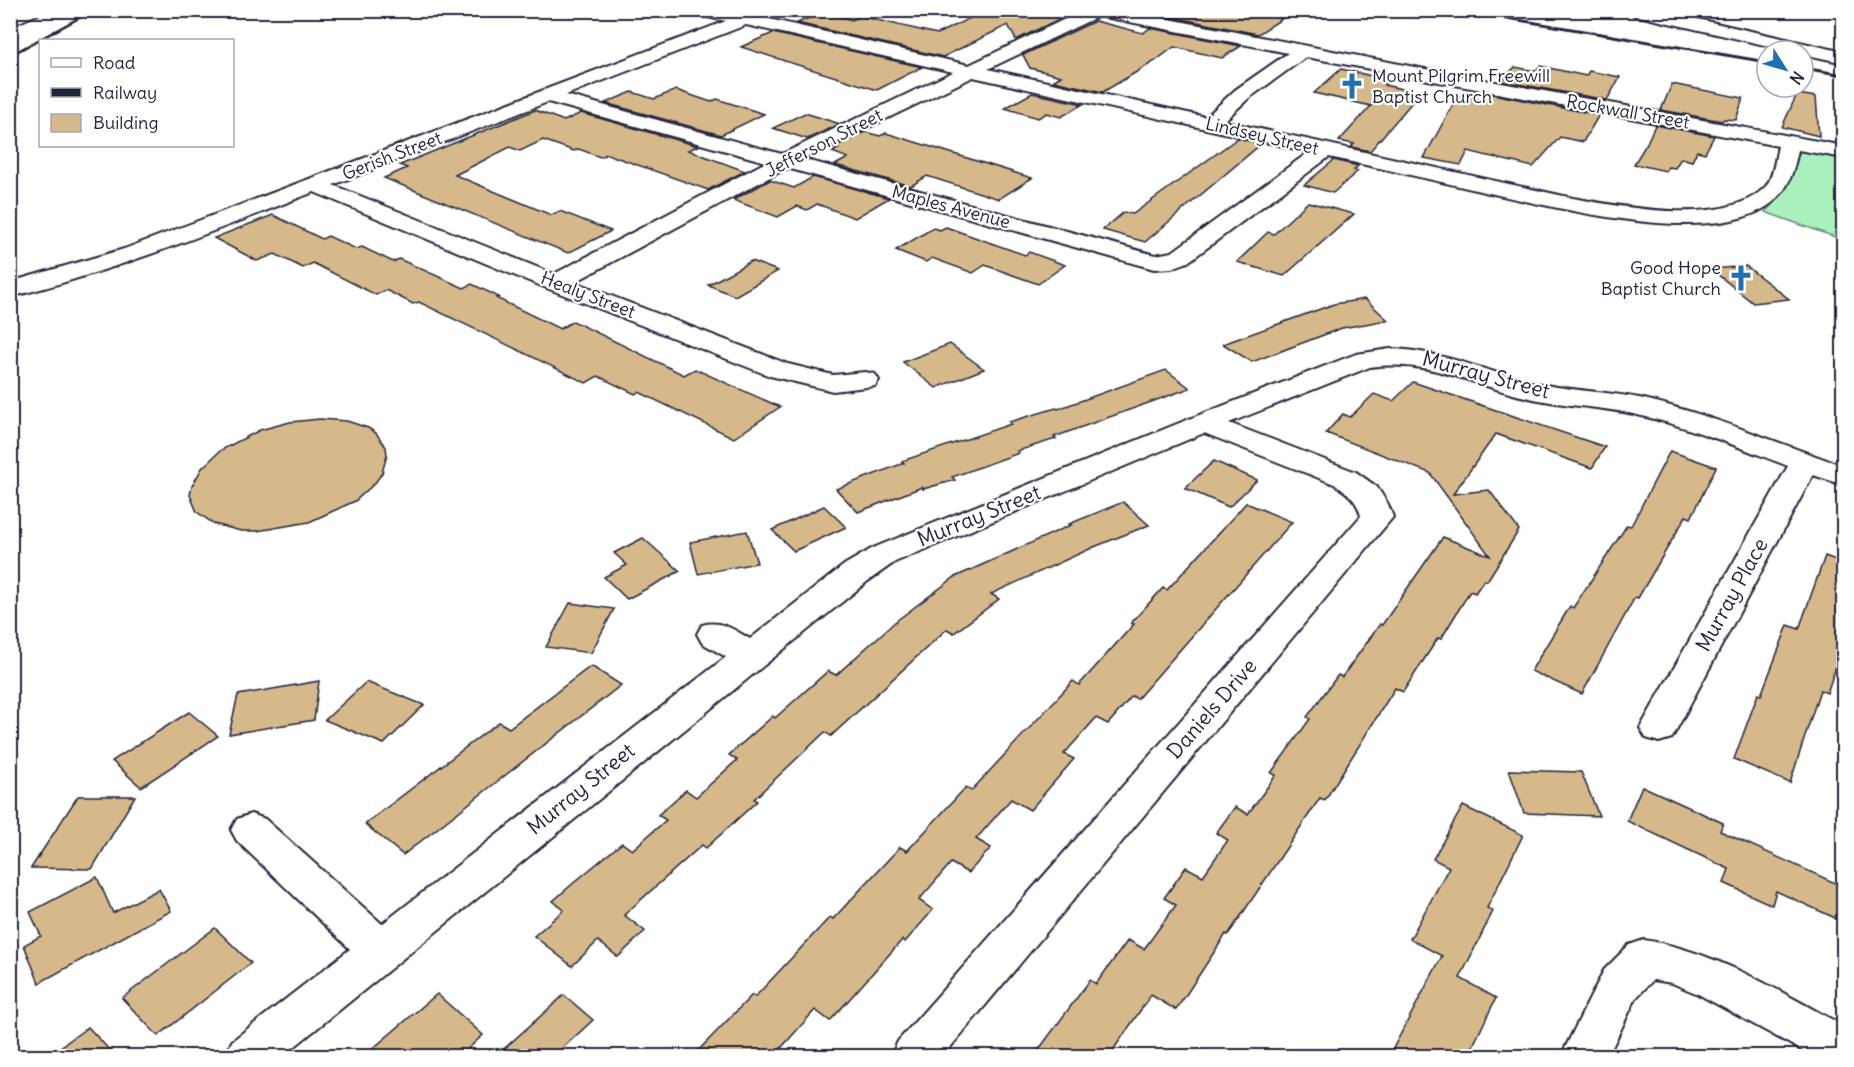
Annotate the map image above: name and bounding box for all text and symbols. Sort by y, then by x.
legend [39,39,234,147]
north arrow [1755,39,1815,99]
text: Road [93,51,136,74]
place label: Mount Pilgrim Freewill Baptist Church [1372,64,1550,108]
text: N [1786,68,1808,88]
church icon: Mount Pilgrim Freewill Baptist Church [1337,71,1367,101]
text: Railway [93,81,157,104]
street label: Rockwall Street [1565,89,1691,134]
street label: Jefferson Street [761,103,886,182]
text: Building [93,111,158,134]
street label: Lindsey Street [1203,111,1321,160]
street label: Gerish Street [339,126,445,185]
street label: Maples Avenue [889,180,1013,233]
place label: Good Hope Baptist Church [1601,256,1721,300]
church icon: Good Hope Baptist Church [1726,263,1756,293]
street label: Healy Street [538,266,639,323]
street label: Murray Street [1419,345,1553,405]
street label: Murray Street [913,478,1045,553]
street label: Murray Place [1689,533,1774,656]
street label: Daniels Drive [1161,653,1262,764]
street label: Murray Street [521,737,640,840]

